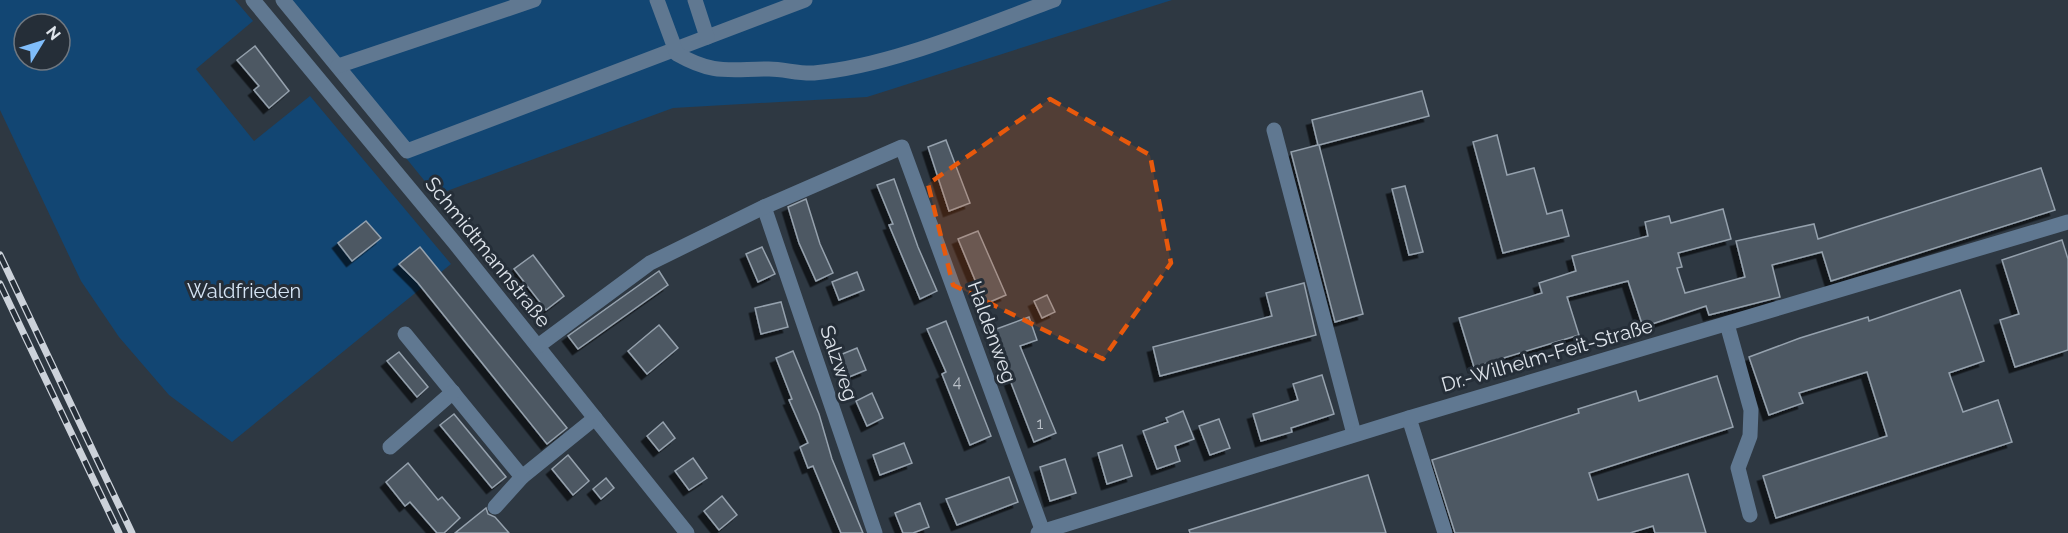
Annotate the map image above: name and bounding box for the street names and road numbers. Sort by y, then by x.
street label: Schmidtmannstraße [420,172,556,332]
street label: Haldenweg [962,278,1022,386]
street label: Dr.-Wilhelm-Feit-Straße [1439,313,1656,397]
street label: Salzweg [815,322,863,404]

